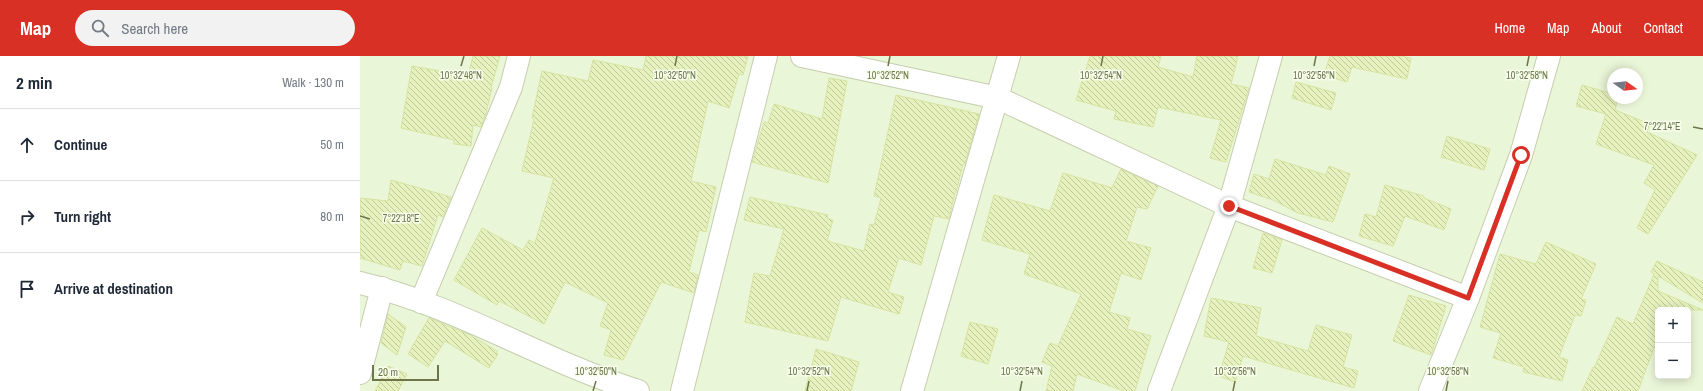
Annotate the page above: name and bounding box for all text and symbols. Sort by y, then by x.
search box [75,10,355,46]
text: Map [20,15,51,41]
icon: search [89,17,111,39]
text: Search here [121,18,188,39]
text: Home [1494,19,1525,37]
text: Map [1547,19,1569,37]
text: About [1591,19,1621,37]
text: Contact [1643,19,1683,37]
north arrow [1607,68,1643,104]
text: 10°32'48"N [440,69,482,82]
text: 10°32'50"N [654,69,696,82]
text: 10°32'52"N [867,69,909,82]
text: 10°32'54"N [1080,69,1122,82]
text: 10°32'56"N [1293,69,1335,82]
text: 10°32'58"N [1506,69,1548,82]
text: 2 min [16,71,52,94]
text: Walk · 130 m [282,74,344,91]
text: 7°22'14"E [1644,120,1680,133]
icon: ahead [16,134,38,156]
text: Continue [54,134,107,155]
text: 50 m [320,136,344,153]
route start [1512,146,1530,164]
route end [1220,197,1238,215]
icon: right [16,206,38,228]
text: Turn right [54,206,111,227]
text: 80 m [320,208,344,225]
text: 7°22'18"E [383,212,419,225]
icon: arrive [16,278,38,300]
text: Arrive at destination [54,278,173,299]
map controls [1655,307,1691,379]
button: + [1655,307,1691,343]
button: − [1655,343,1691,379]
scale bar [372,363,439,382]
text: 20 m [378,365,398,379]
text: 10°32'50"N [575,365,617,378]
text: 10°32'52"N [788,365,830,378]
text: 10°32'54"N [1001,365,1043,378]
text: 10°32'56"N [1214,365,1256,378]
text: 10°32'58"N [1427,365,1469,378]

